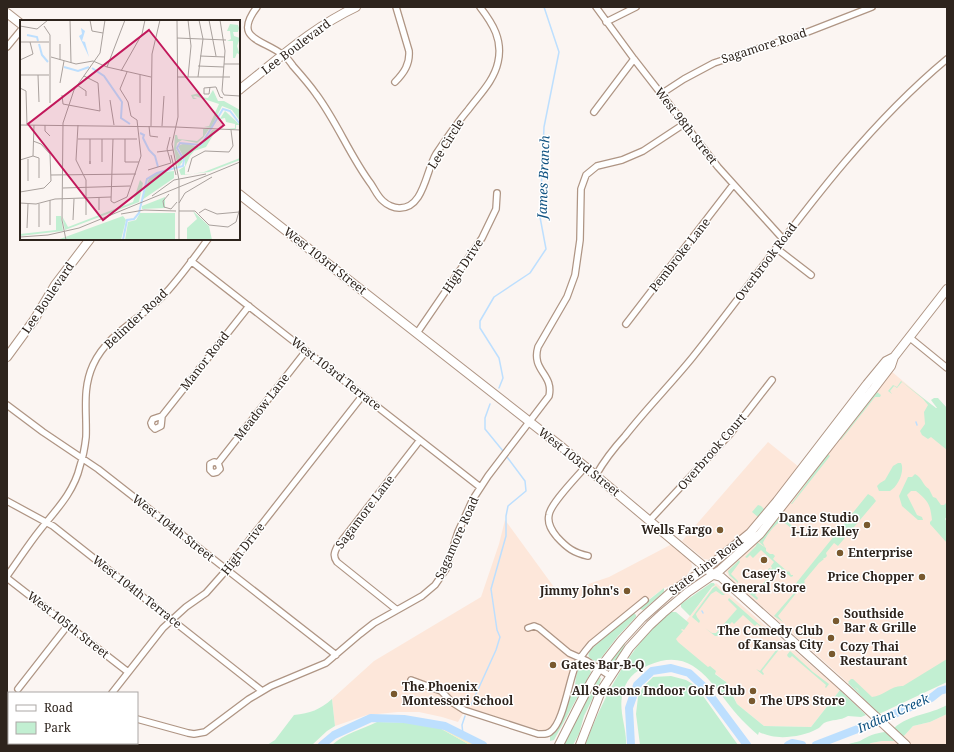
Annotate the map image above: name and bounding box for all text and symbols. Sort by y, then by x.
street label: Lee Boulevard [258,15,334,78]
inset map [20,20,240,240]
street label: Sagamore Road [719,24,809,67]
street label: West 98th Street [651,84,722,168]
street label: Lee Circle [423,115,468,172]
water label: James Branch [532,135,553,222]
street label: Pembroke Lane [645,214,714,295]
street label: Overbrook Road [731,219,801,304]
street label: West 103rd Street [280,223,370,298]
street label: High Drive [438,235,487,296]
street label: Lee Boulevard [17,258,78,337]
street label: Belinder Road [100,284,172,352]
street label: Manor Road [176,327,233,394]
street label: West 103rd Terrace [287,333,385,414]
street label: Meadow Lane [230,370,293,444]
street label: Overbrook Court [673,410,750,494]
street label: West 103rd Street [535,423,624,500]
street label: Sagamore Lane [331,471,398,552]
street label: West 104th Street [129,490,218,565]
street label: Sagamore Road [431,493,483,582]
place label: Dance Studio I-Liz Kelley [779,509,859,540]
street label: High Drive [217,519,268,578]
marker: Dance Studio I-Liz Kelley [862,520,872,530]
place label: Wells Fargo [641,521,712,538]
marker: Wells Fargo [715,525,725,535]
street label: State Line Road [665,532,747,599]
place label: Enterprise [848,544,913,561]
marker: Enterprise [835,548,845,558]
street label: West 104th Terrace [89,551,186,632]
marker: Casey's General Store [759,555,769,565]
place label: Casey's General Store [722,565,806,596]
place label: Price Chopper [828,568,915,585]
marker: Price Chopper [917,572,927,582]
place label: Jimmy John's [539,582,619,599]
marker: Jimmy John's [622,586,632,596]
street label: West 105th Street [24,587,113,662]
place label: Southside Bar & Grille [844,605,917,636]
marker: Southside Bar & Grille [831,616,841,626]
place label: The Comedy Club of Kansas City [717,622,823,653]
marker: The Comedy Club of Kansas City [826,633,836,643]
place label: Cozy Thai Restaurant [840,638,907,669]
marker: Cozy Thai Restaurant [827,649,837,659]
place label: Gates Bar-B-Q [561,656,645,673]
marker: Gates Bar-B-Q [548,660,558,670]
place label: The Phoenix Montessori School [402,678,514,709]
place label: All Seasons Indoor Golf Club [572,682,745,699]
marker: All Seasons Indoor Golf Club [748,686,758,696]
marker: The Phoenix Montessori School [389,689,399,699]
water label: Indian Creek [853,689,932,737]
legend [8,692,138,744]
place label: The UPS Store [760,692,845,709]
marker: The UPS Store [747,696,757,706]
text: Road [44,699,74,716]
text: Park [44,719,72,736]

